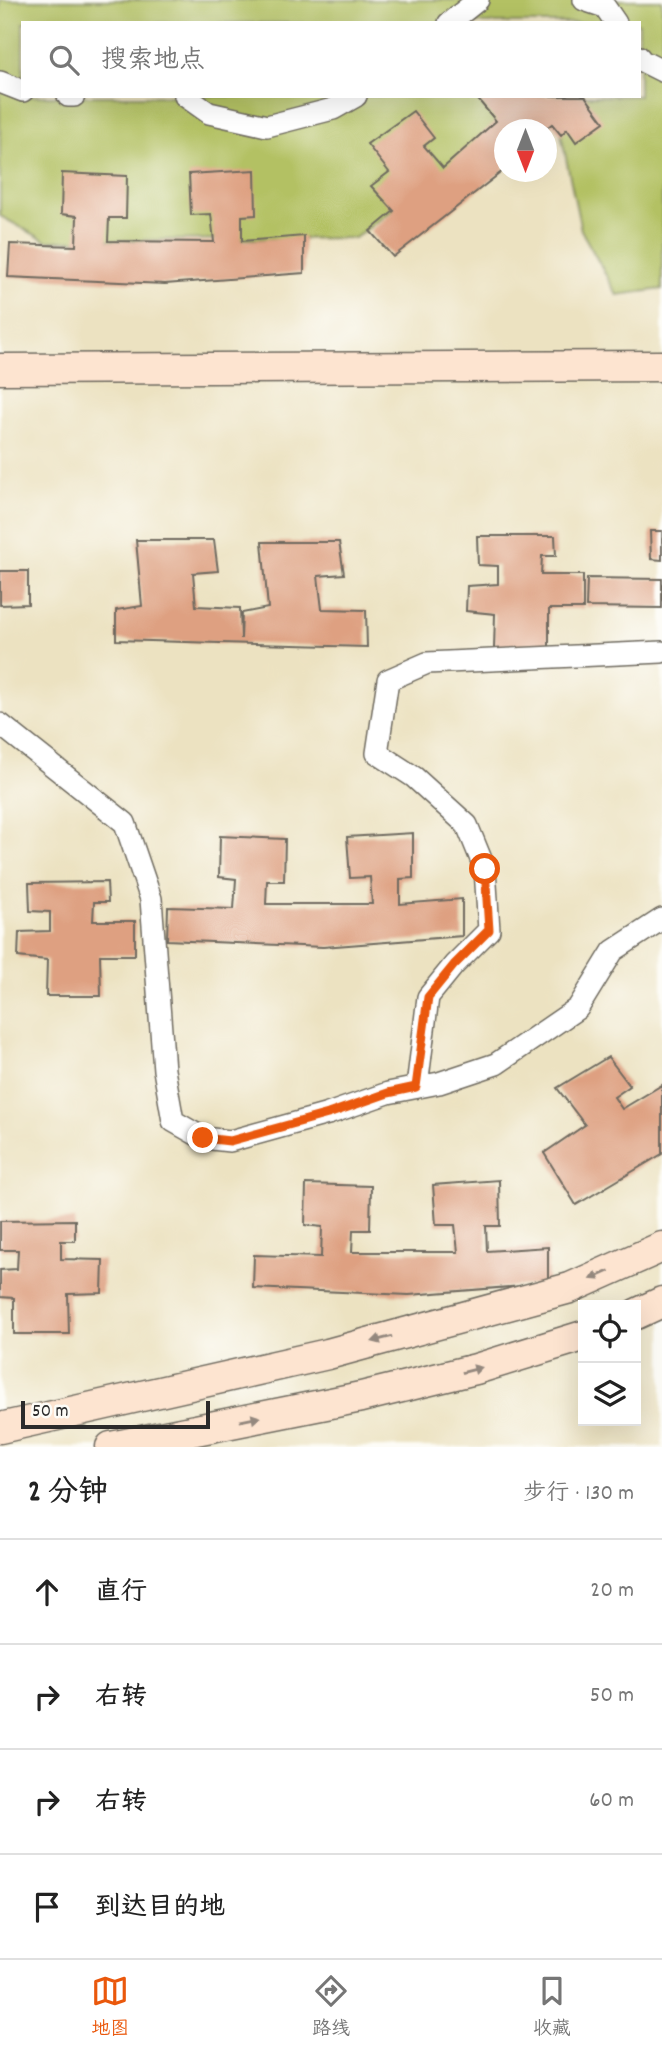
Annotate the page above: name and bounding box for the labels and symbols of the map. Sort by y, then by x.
north arrow [494,119,557,182]
route start [469,853,500,884]
route end [187,1122,218,1153]
one-way arrow [589,1270,610,1281]
one-way arrow [371,1334,393,1345]
one-way arrow [461,1364,483,1375]
scale bar [21,1398,210,1430]
one-way arrow [239,1414,261,1425]

